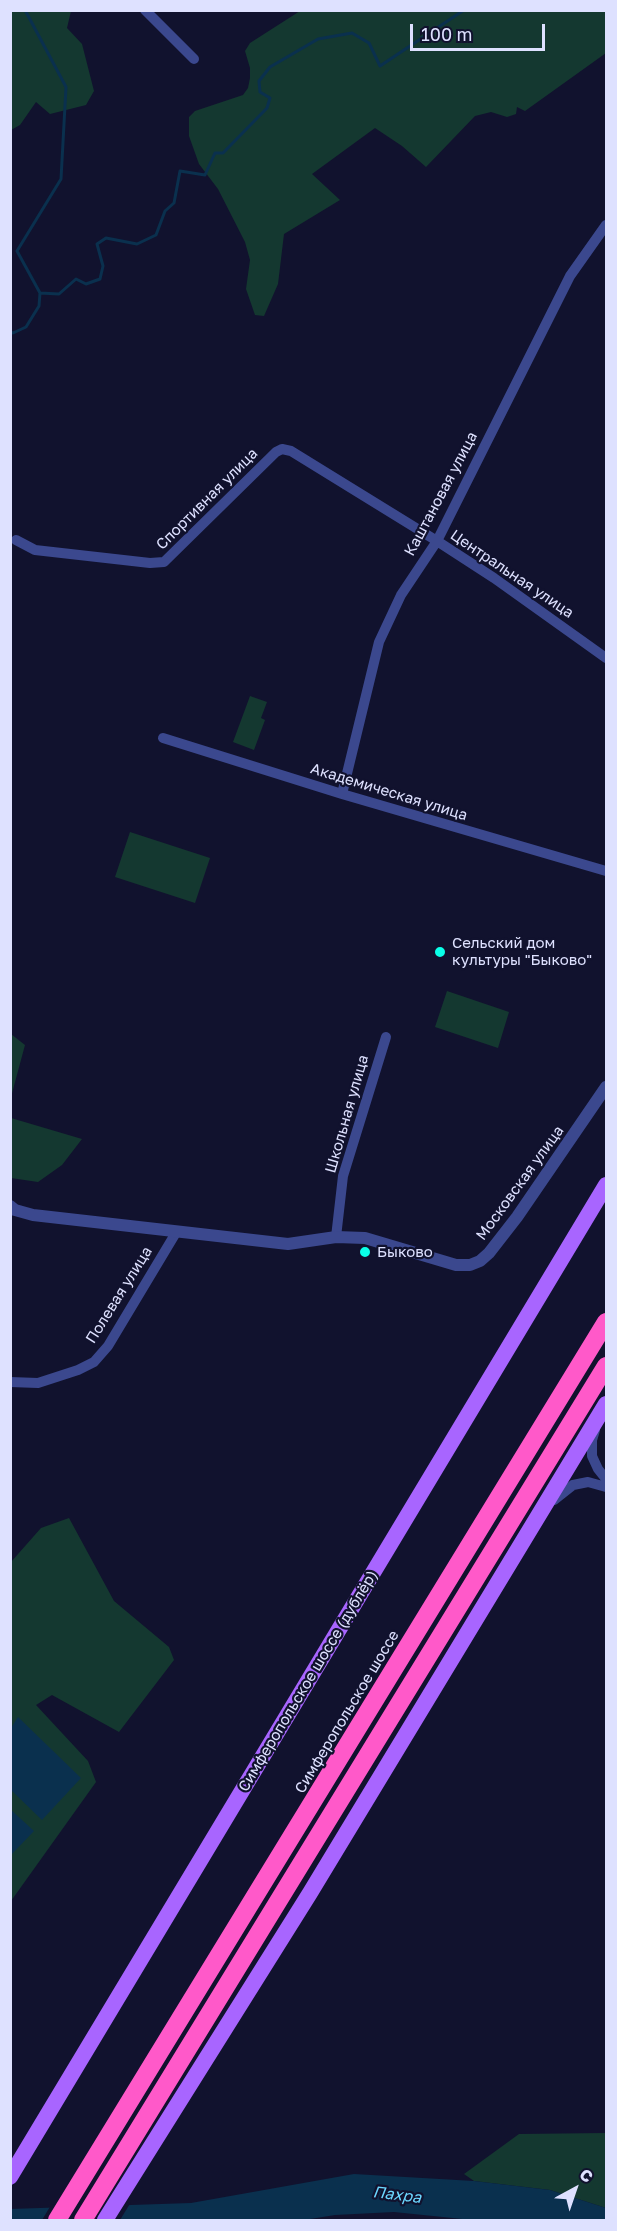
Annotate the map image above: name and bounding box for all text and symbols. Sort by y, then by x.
scale bar [413,12,548,50]
text: 100 m [421,23,472,45]
street label: Каштановая улица [401,429,481,559]
street label: Спортивная улица [153,445,261,553]
street label: Центральная улица [447,526,577,622]
street label: Академическая улица [308,760,470,824]
place label: Сельский дом культуры "Быково" [452,934,592,969]
marker: Сельский дом культуры "Быково" [433,945,447,959]
street label: Школьная улица [322,1053,372,1175]
street label: Московская улица [472,1122,568,1244]
street label: Полевая улица [82,1243,156,1347]
place label: Быково [377,1243,433,1261]
marker: Быково [358,1245,372,1259]
street label: Симферопольское шоссе (дублёр) [235,1567,381,1795]
street label: Симферопольское шоссе [291,1627,403,1797]
north arrow [545,2159,605,2219]
text: С [576,2164,597,2187]
water label: Пахра [372,2183,422,2207]

